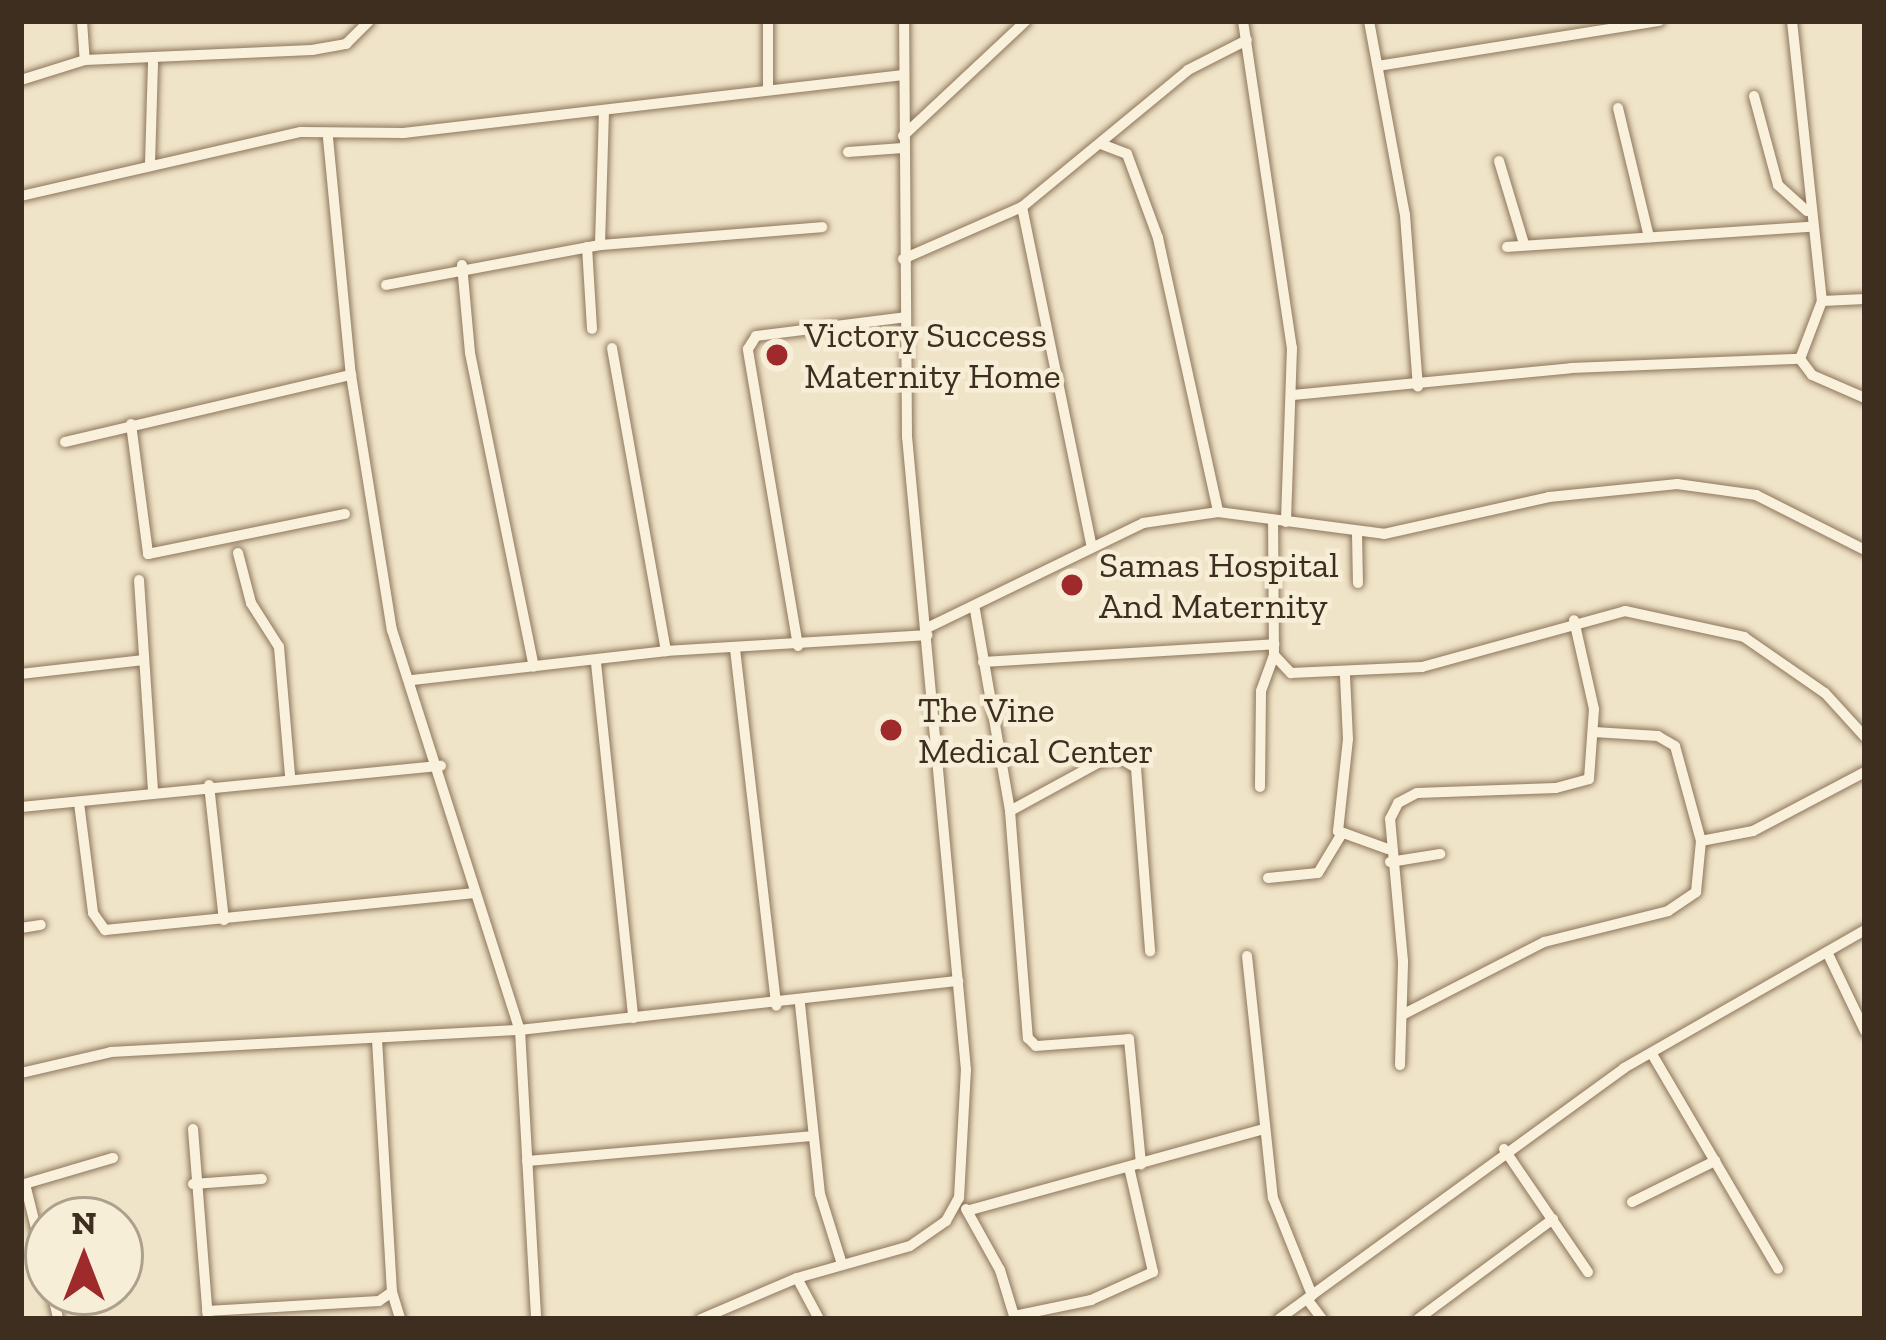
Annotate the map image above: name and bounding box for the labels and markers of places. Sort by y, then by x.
place label: Victory Success Maternity Home [804,312,1062,397]
marker: Victory Success Maternity Home [761,339,793,371]
place label: Samas Hospital And Maternity [1099,542,1339,627]
marker: Samas Hospital And Maternity [1056,569,1088,601]
place label: The Vine Medical Center [918,687,1154,772]
marker: The Vine Medical Center [875,714,907,746]

